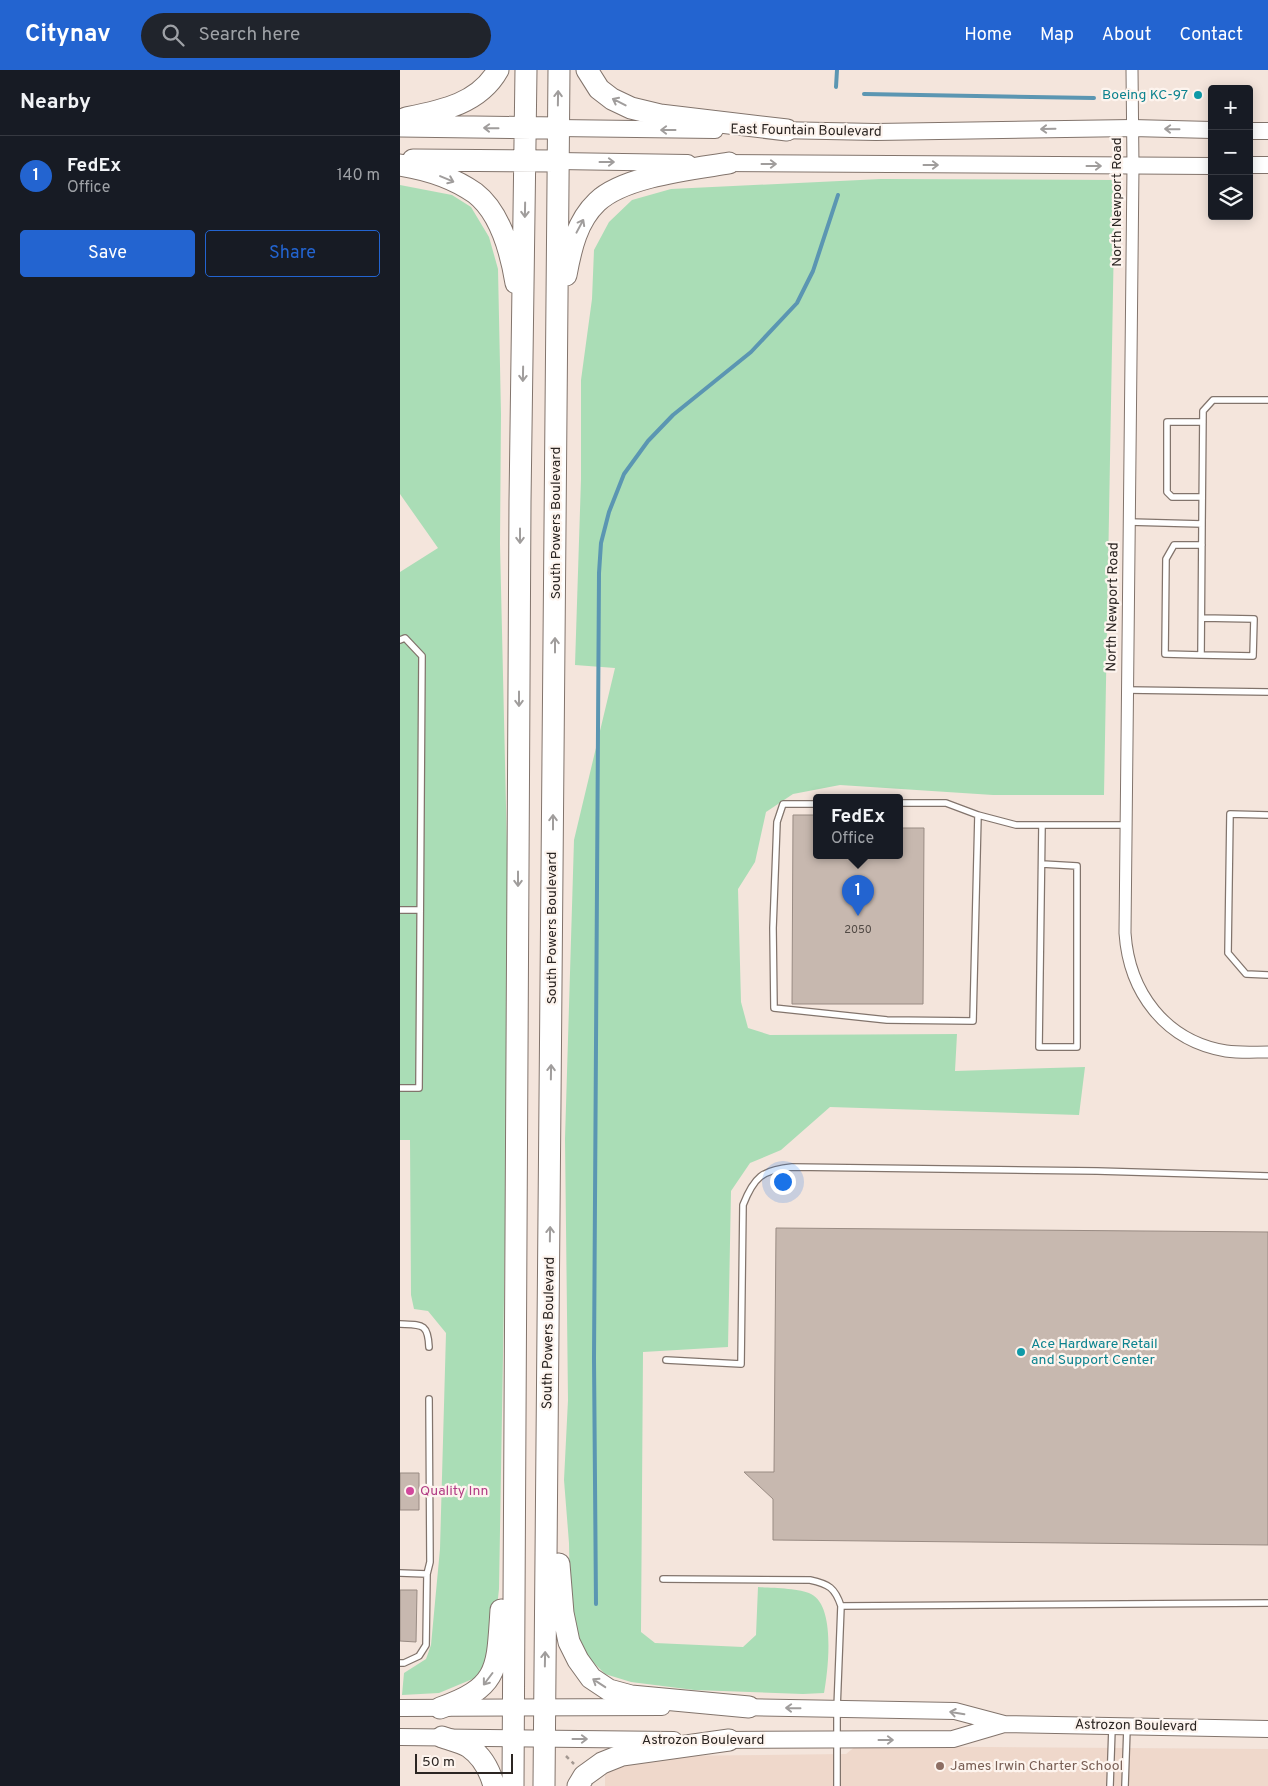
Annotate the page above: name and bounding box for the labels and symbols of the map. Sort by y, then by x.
place label: Boeing KC-97 [1102,87,1188,104]
marker: Boeing KC-97 [1192,89,1204,101]
one-way arrow [554,90,563,106]
one-way arrow [612,97,627,106]
street label: East Fountain Boulevard [730,121,882,141]
one-way arrow [483,123,500,133]
one-way arrow [1164,124,1180,134]
one-way arrow [661,125,677,135]
one-way arrow [1040,125,1056,134]
street label: North Newport Road [1109,137,1126,267]
one-way arrow [598,157,614,167]
one-way arrow [761,159,777,168]
one-way arrow [923,160,939,170]
one-way arrow [1086,161,1102,171]
one-way arrow [439,175,454,184]
one-way arrow [520,202,530,218]
one-way arrow [576,219,585,234]
one-way arrow [518,365,528,381]
street label: South Powers Boulevard [548,447,565,599]
one-way arrow [515,528,525,544]
street label: North Newport Road [1103,542,1123,672]
one-way arrow [550,638,560,654]
one-way arrow [514,690,524,706]
one-way arrow [548,814,558,830]
street label: South Powers Boulevard [544,852,561,1004]
one-way arrow [513,870,523,886]
pin: 1 [842,875,874,916]
house number: 2050 [844,923,872,937]
one-way arrow [546,1064,556,1080]
your location [770,1169,796,1195]
one-way arrow [545,1226,555,1242]
street label: South Powers Boulevard [539,1257,559,1409]
place label: Ace Hardware Retail and Support Center [1031,1336,1158,1369]
marker: Ace Hardware Retail and Support Center [1015,1346,1027,1358]
place label: Quality Inn [420,1483,488,1500]
marker: Quality Inn [404,1485,416,1497]
one-way arrow [540,1651,550,1668]
one-way arrow [483,1672,493,1686]
one-way arrow [592,1678,606,1688]
one-way arrow [785,1703,802,1713]
one-way arrow [949,1707,965,1717]
street label: Astrozon Boulevard [1075,1716,1197,1736]
street label: Astrozon Boulevard [642,1732,764,1749]
one-way arrow [571,1734,587,1744]
one-way arrow [878,1735,894,1745]
scale bar [415,1751,512,1774]
place label: James Irwin Charter School [950,1758,1123,1775]
marker: James Irwin Charter School [934,1760,946,1772]

